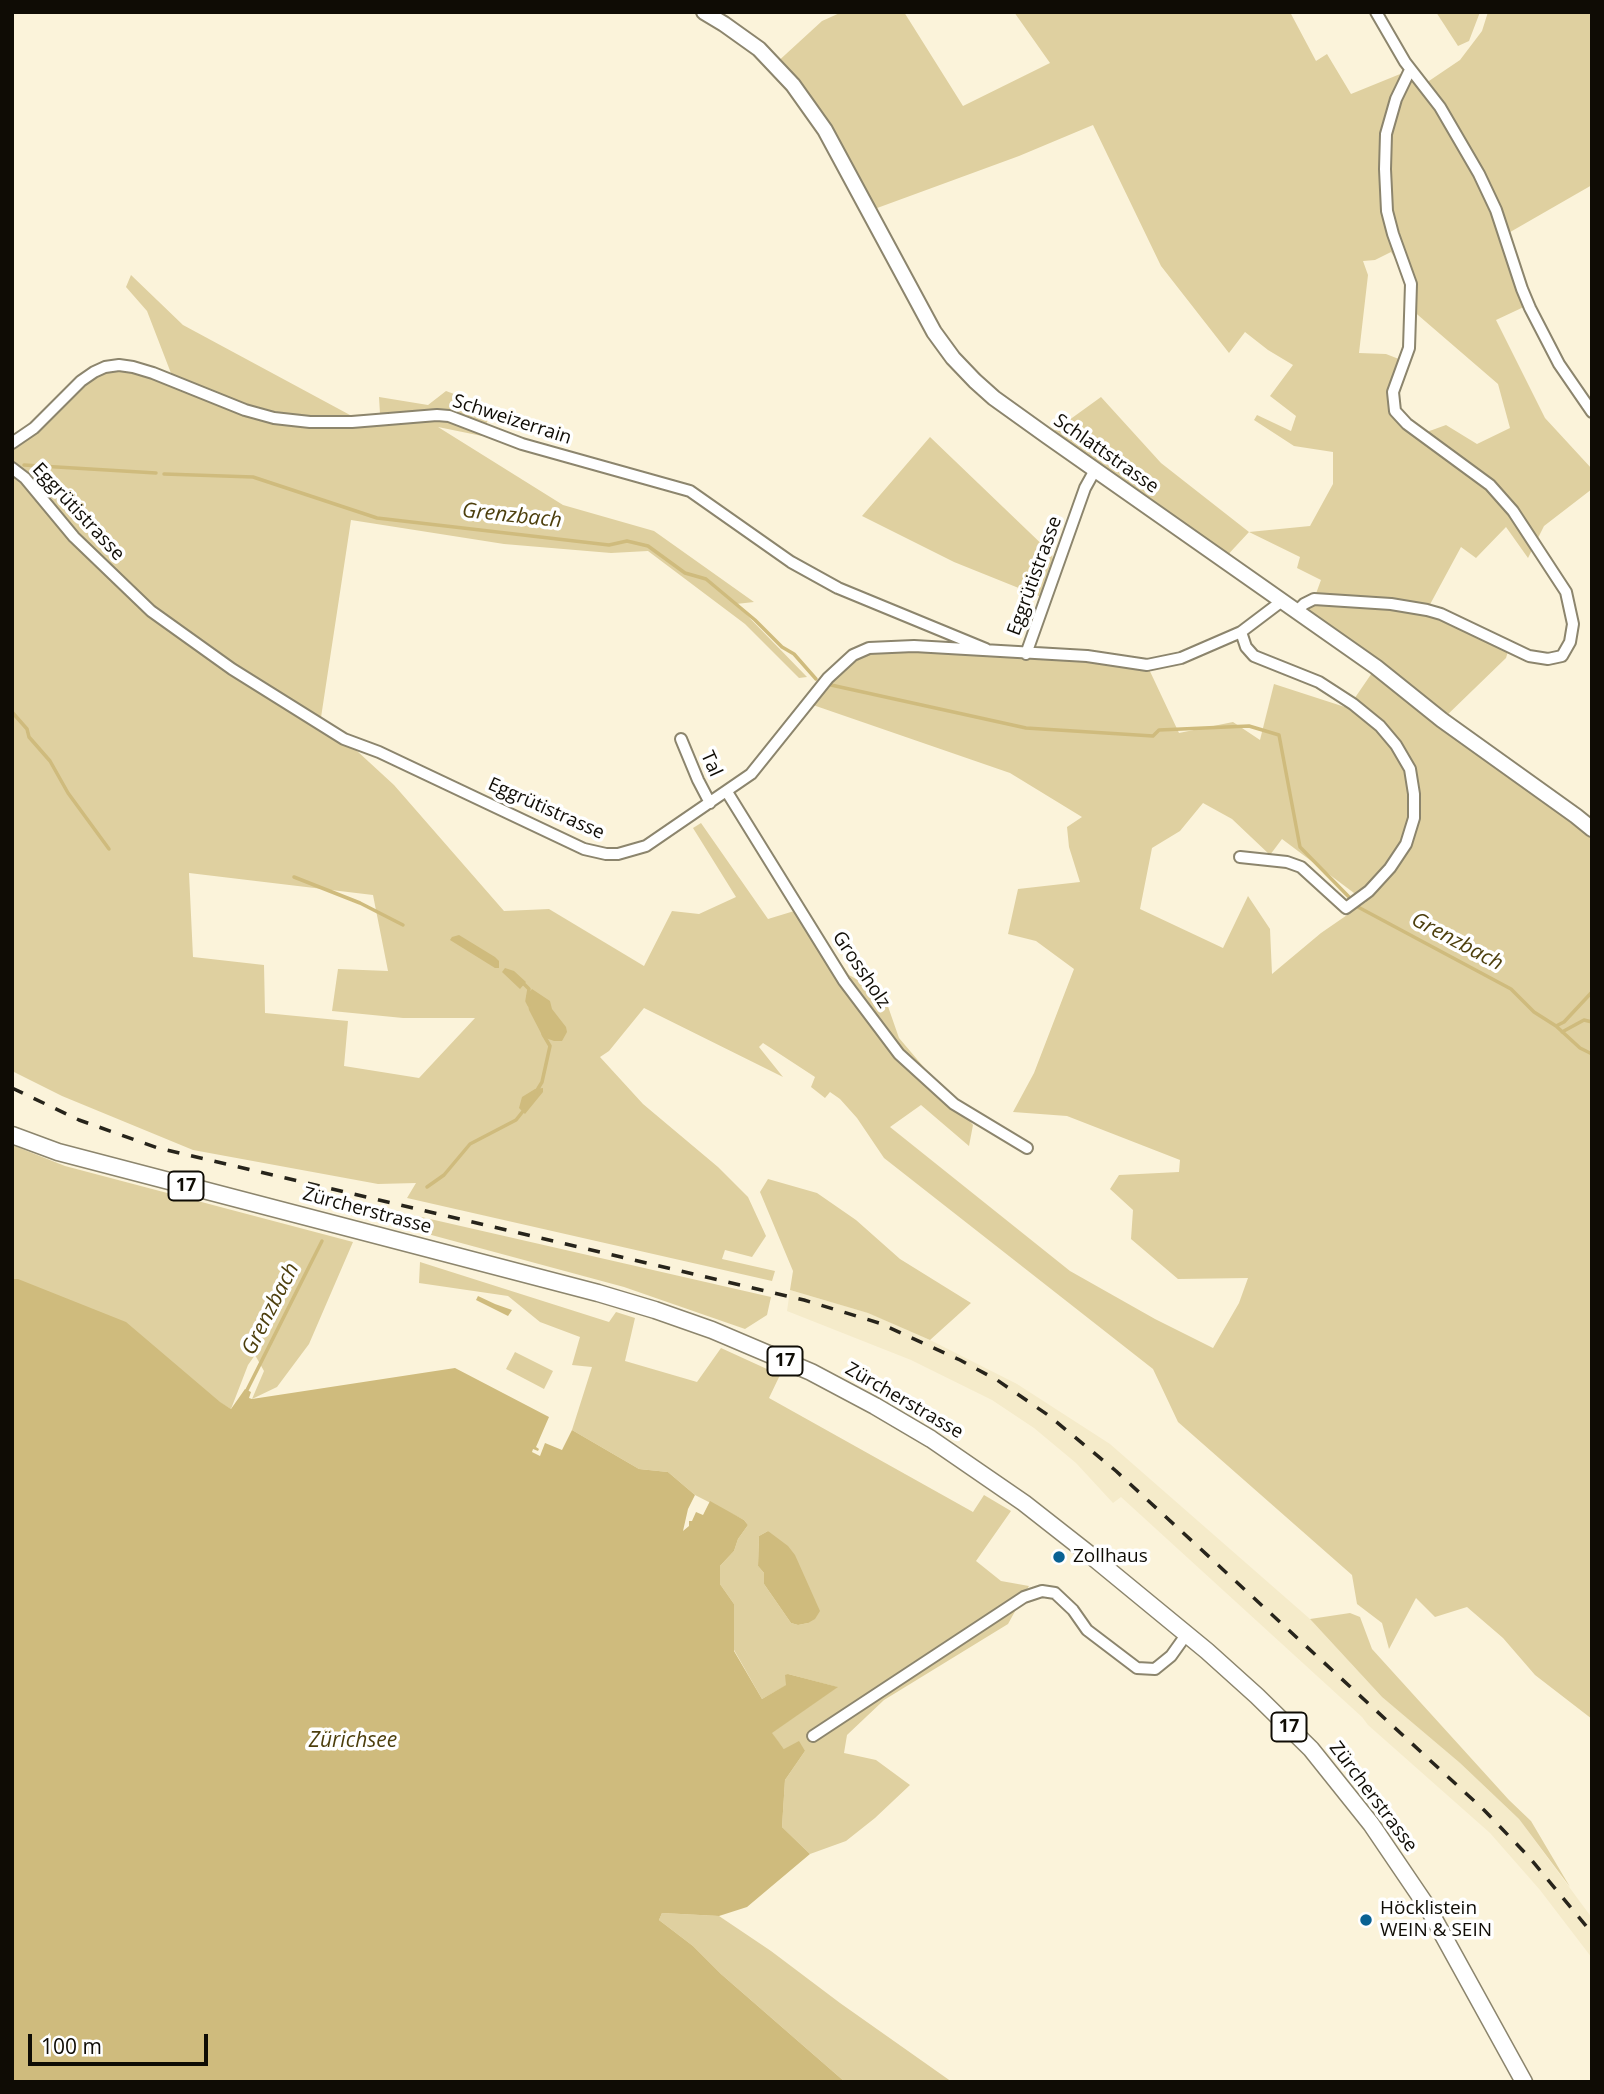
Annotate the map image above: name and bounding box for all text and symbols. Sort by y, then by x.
street label: Schweizerrain [450,390,574,450]
street label: Schlattstrasse [1049,409,1163,499]
street label: Eggrütistrasse [27,458,129,566]
water label: Grenzbach [461,498,563,534]
street label: Eggrütistrasse [1003,513,1067,639]
street label: Tal [695,748,727,780]
street label: Eggrütistrasse [484,773,608,845]
water label: Grenzbach [1407,907,1507,977]
street label: Grossholz [827,927,895,1013]
road number: 17 [168,1171,204,1200]
street label: Zürcherstrasse [300,1183,434,1239]
water label: Grenzbach [237,1259,305,1359]
road number: 17 [768,1346,802,1376]
street label: Zürcherstrasse [841,1358,967,1444]
place label: Zollhaus [1073,1546,1148,1568]
marker: Zollhaus [1051,1549,1067,1565]
road number: 17 [1272,1712,1306,1742]
water label: Zürichsee [309,1728,397,1754]
street label: Zürcherstrasse [1324,1737,1422,1857]
place label: Höcklistein WEIN & SEIN [1380,1898,1492,1942]
marker: Höcklistein WEIN & SEIN [1358,1912,1374,1928]
scale bar [32,2021,212,2064]
text: 100 m [41,2032,102,2060]

